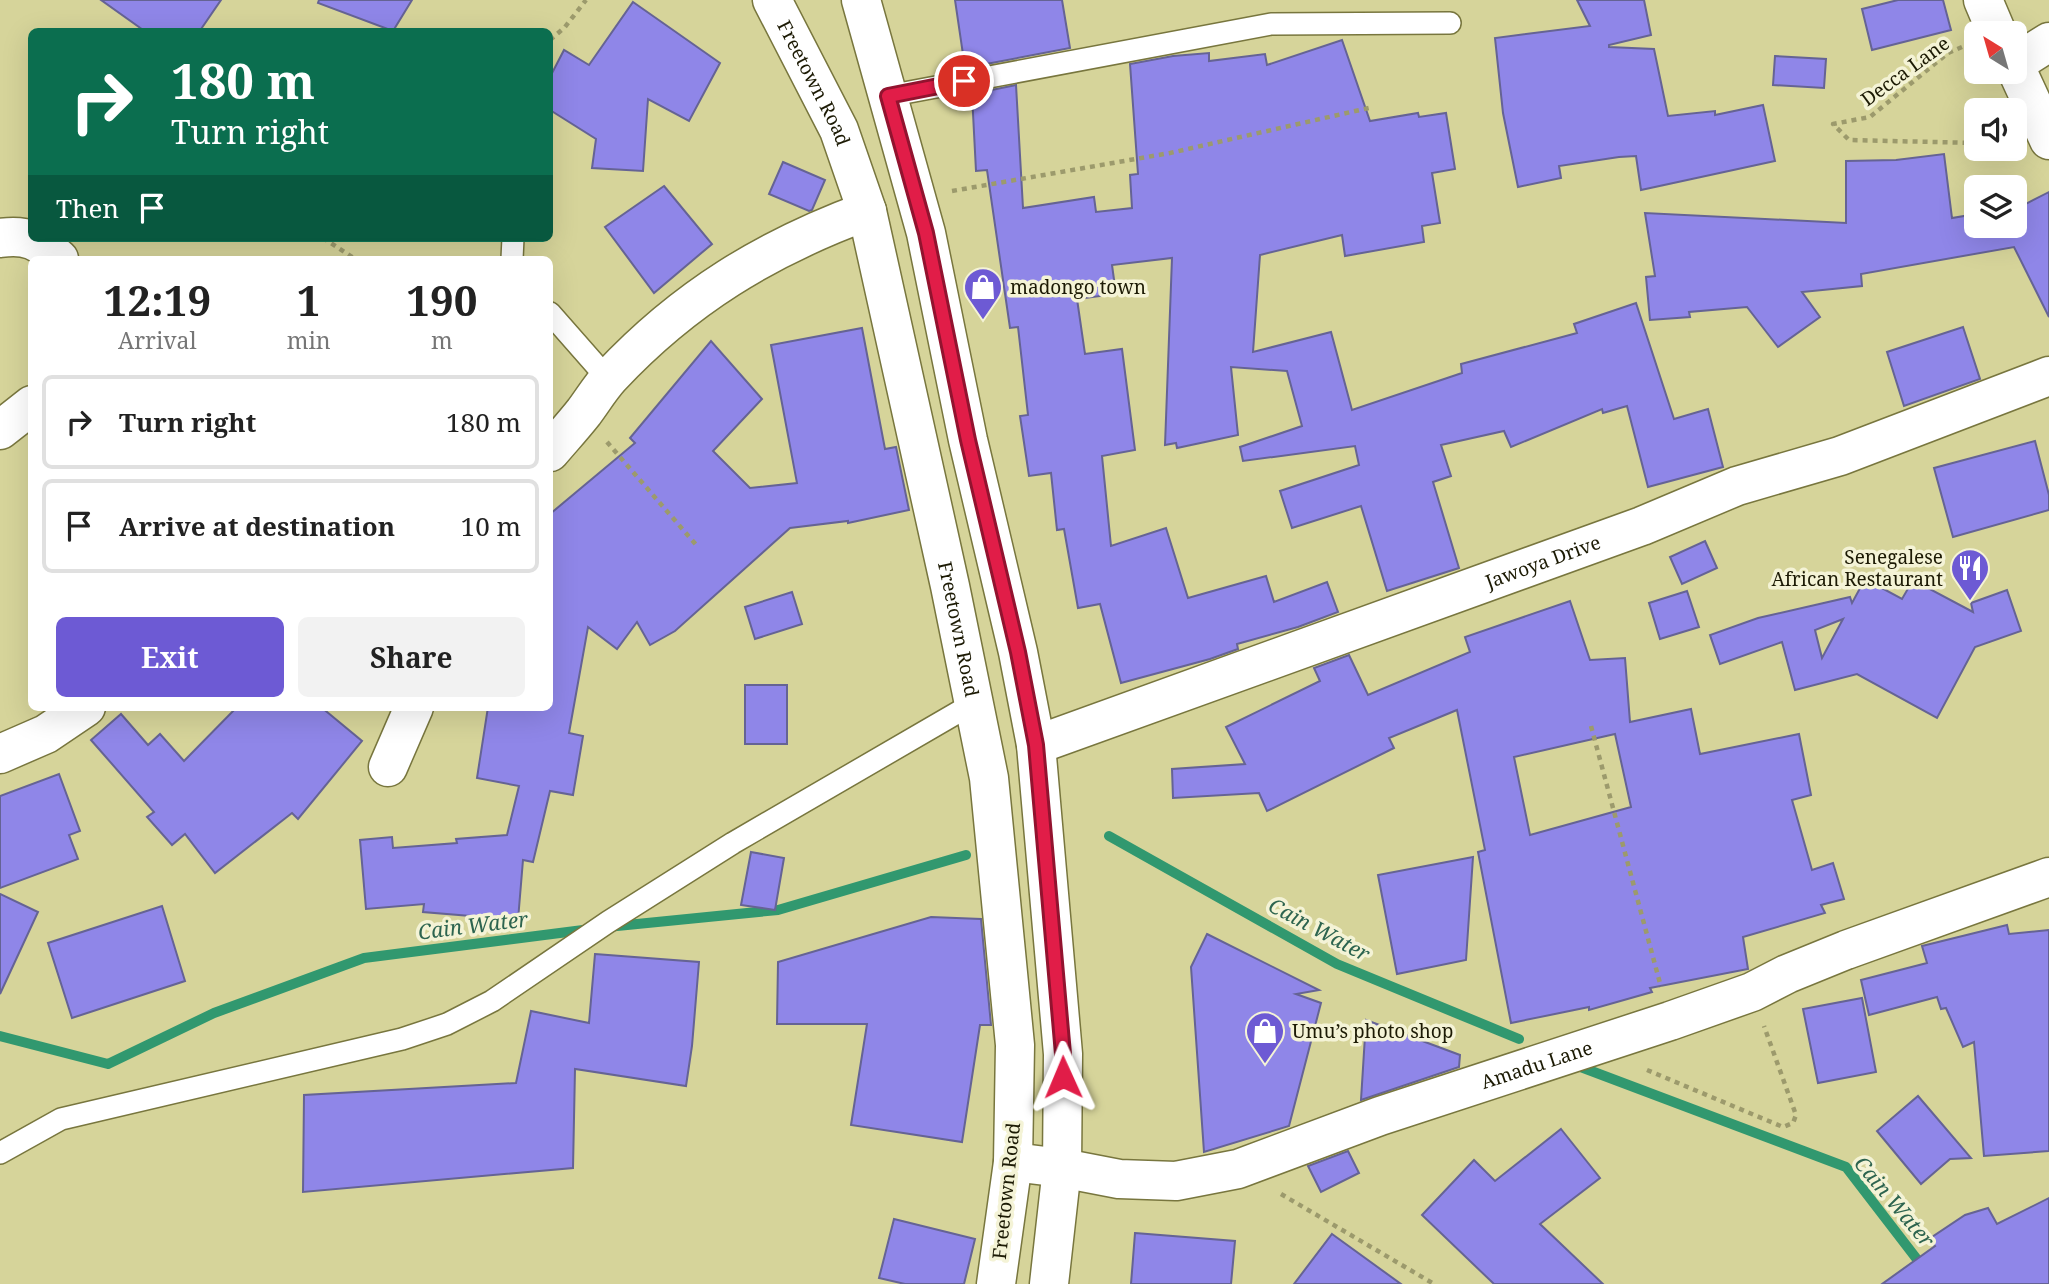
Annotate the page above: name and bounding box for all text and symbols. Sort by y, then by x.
street label: Freetown Road [772,16,856,149]
north arrow [1964,21,2026,84]
map controls [1964,21,2027,238]
street label: Decca Lane [1856,30,1954,112]
text: 180 m [171,47,315,113]
pin [934,51,994,111]
icon: right [56,56,147,147]
icon: arrive [945,62,983,100]
button: sound [1964,98,2027,161]
text: Turn right [171,110,329,153]
button: layers [1964,175,2027,238]
icon: arrive [133,189,171,227]
text: Then [56,190,119,226]
shop icon: madongo town [962,266,1004,321]
text: 12:19 [104,271,211,328]
text: 1 [297,271,321,328]
text: 190 [406,271,477,328]
place label: madongo town [1010,274,1146,300]
text: Arrival [118,324,197,356]
text: min [287,324,331,356]
text: m [431,324,453,356]
icon: right [60,403,98,441]
text: Turn right [119,404,256,440]
text: 180 m [446,404,521,440]
icon: arrive [60,507,98,545]
text: Arrive at destination [119,508,395,544]
text: 10 m [461,508,521,544]
street label: Jawoya Drive [1481,529,1604,595]
place label: Senegalese African Restaurant [1771,544,1943,592]
restaurant icon: Senegalese African Restaurant [1949,547,1991,602]
street label: Freetown Road [932,559,985,699]
button: Exit [56,617,284,697]
button: Share [298,617,525,697]
water label: Cain Water [1264,891,1375,968]
water label: Cain Water [416,904,530,946]
shop icon: Umu’s photo shop [1244,1010,1286,1065]
place label: Umu’s photo shop [1292,1018,1454,1044]
street label: Amadu Lane [1478,1034,1596,1095]
position arrow [1026,1040,1100,1114]
street label: Freetown Road [986,1121,1026,1261]
water label: Cain Water [1848,1150,1941,1253]

